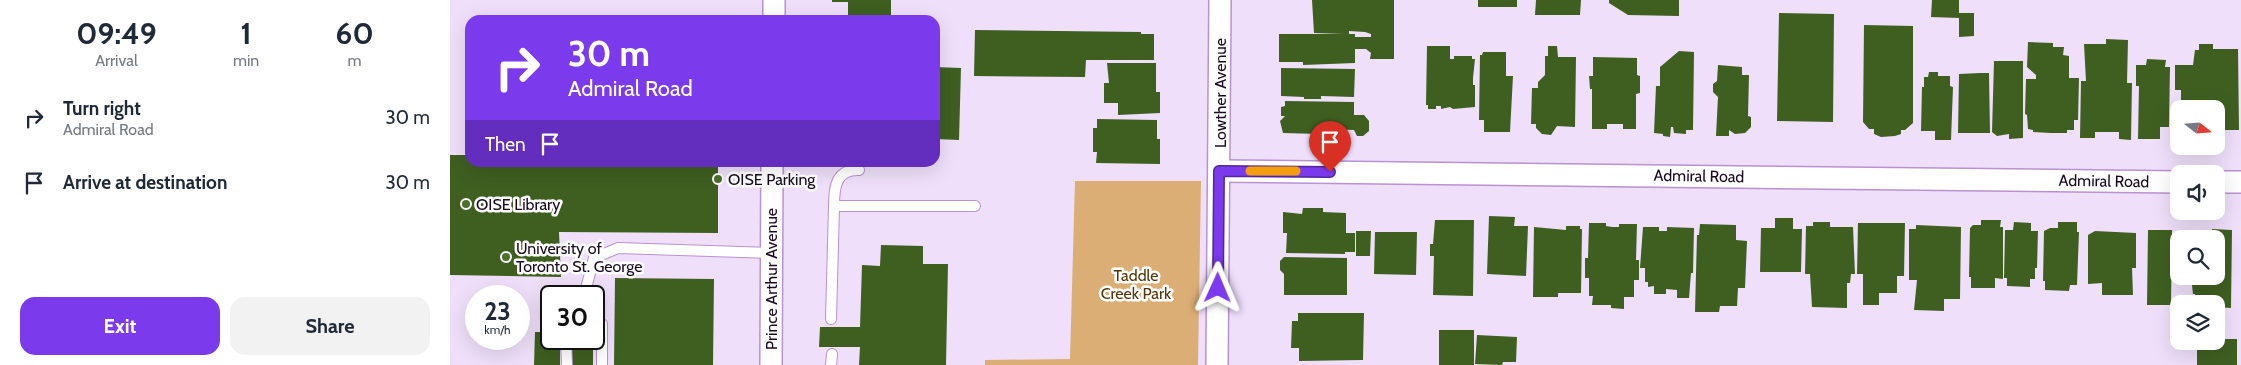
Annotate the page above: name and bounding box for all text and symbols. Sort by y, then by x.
text: 09:49 [76,15,157,52]
text: 1 [241,15,252,52]
text: 60 [336,15,374,52]
text: 30 m [568,32,650,75]
icon: right [485,35,550,100]
street label: Lowther Avenue [1211,38,1230,148]
text: Arrival [95,51,138,70]
text: min [233,51,259,70]
text: m [348,51,362,70]
text: Admiral Road [568,75,693,102]
text: Turn right [63,97,141,120]
north arrow [2170,100,2225,155]
map controls [2170,100,2225,350]
icon: right [20,104,48,132]
text: 30 m [386,106,430,129]
text: Admiral Road [63,120,154,139]
pin [1309,121,1351,172]
icon: arrive [1316,128,1344,156]
icon: arrive [536,130,564,158]
text: Then [485,133,526,156]
button: sound [2170,165,2225,220]
street label: Admiral Road [1653,166,1745,186]
icon: arrive [20,169,48,197]
place label: OISE Parking [728,170,816,189]
text: Arrive at destination [63,171,227,194]
text: 30 m [386,171,430,194]
street label: Admiral Road [2058,171,2150,191]
marker: OISE Parking [712,173,724,185]
place label: OISE Library [476,195,560,214]
marker: OISE Library [460,198,472,210]
street label: Prince Arthur Avenue [762,208,781,350]
button: search [2170,230,2225,285]
place label: University of Toronto St. George [516,239,642,276]
marker: University of Toronto St. George [500,251,512,263]
position arrow [1191,261,1243,313]
park label: Taddle Creek Park [1101,266,1172,303]
speed limit sign: 30 [540,285,605,350]
button: layers [2170,295,2225,350]
text: 23 [484,296,511,326]
button: Exit [20,297,220,355]
button: Share [230,297,430,355]
text: km/h [484,322,511,337]

